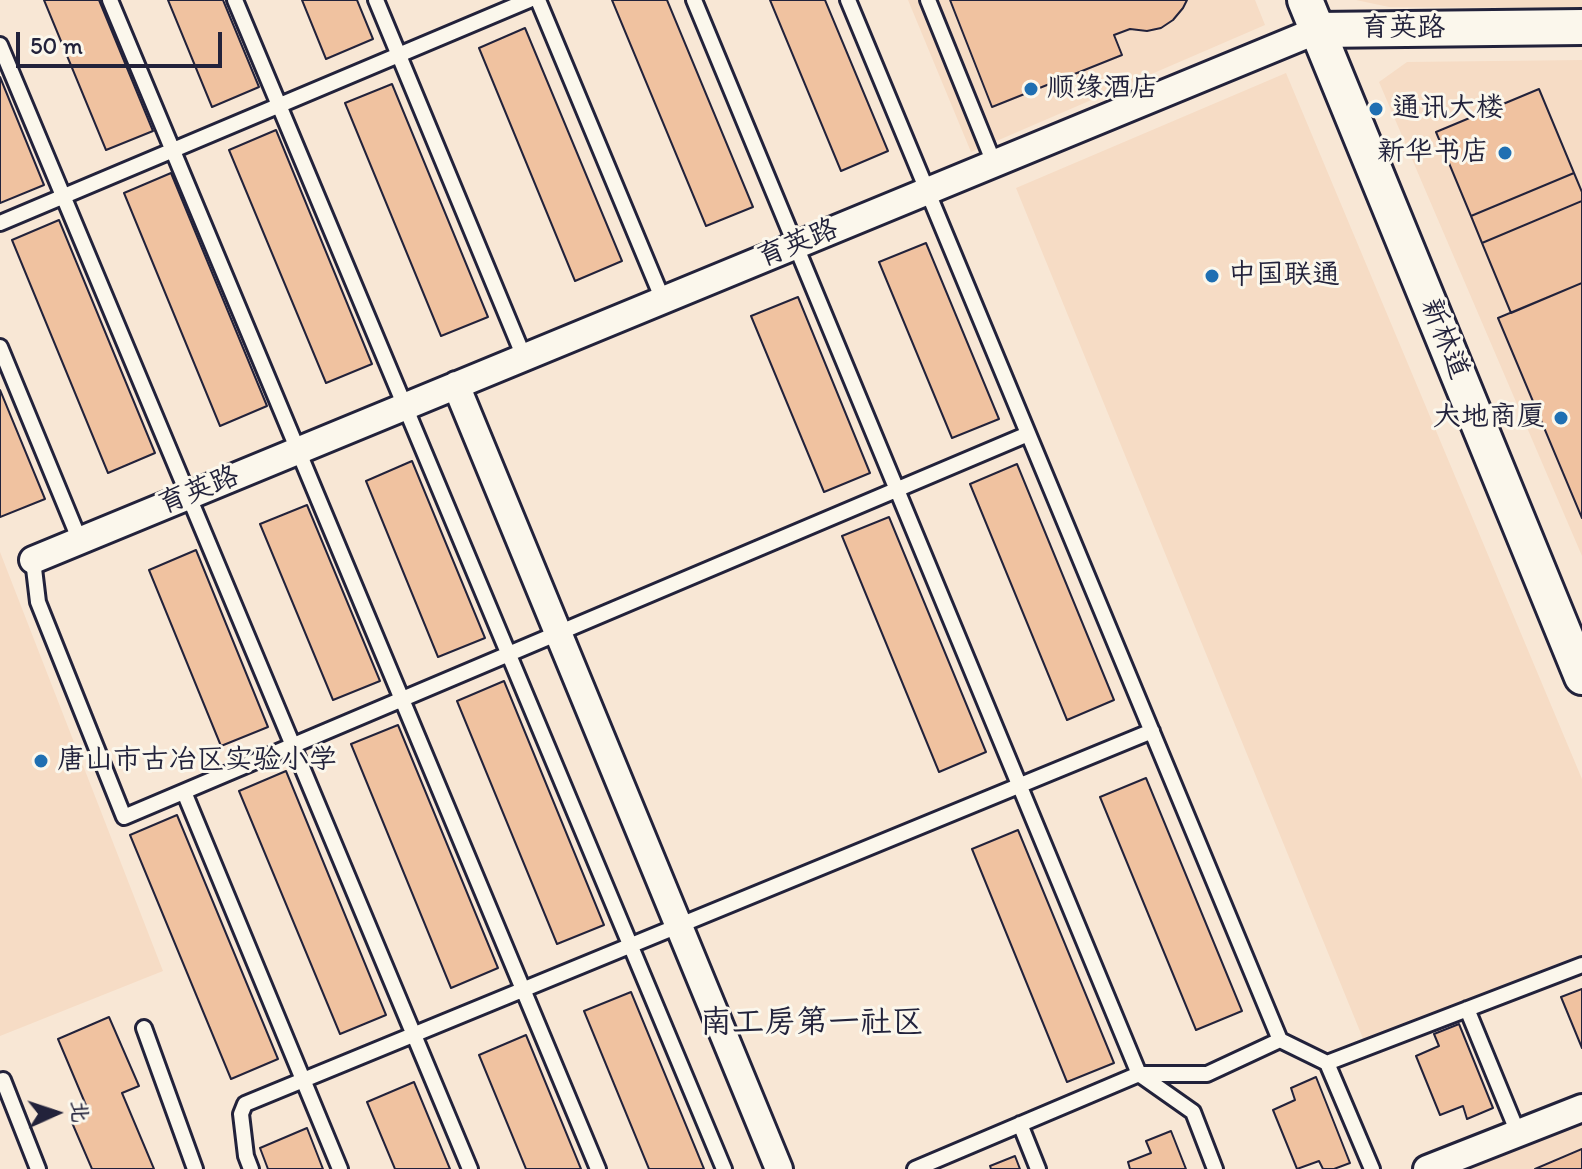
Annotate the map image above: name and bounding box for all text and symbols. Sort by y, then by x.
street label: 育英路 [1361,12,1445,46]
scale bar [20,16,226,66]
text: 50 m [30,31,83,60]
place label: 顺缘酒店 [1047,72,1159,106]
marker: 顺缘酒店 [1022,80,1040,98]
place label: 通讯大楼 [1392,92,1504,126]
marker: 通讯大楼 [1367,100,1385,118]
place label: 新华书店 [1377,136,1489,170]
marker: 新华书店 [1496,144,1514,162]
street label: 育英路 [753,213,843,275]
place label: 中国联通 [1228,259,1340,293]
marker: 中国联通 [1203,267,1221,285]
street label: 新林道 [1413,294,1475,384]
place label: 大地商厦 [1433,401,1545,435]
marker: 大地商厦 [1552,409,1570,427]
street label: 育英路 [154,460,244,522]
place label: 唐山市古冶区实验小学 [57,744,337,778]
marker: 唐山市古冶区实验小学 [32,752,50,770]
district label: 南工房第一社区 [700,1005,924,1043]
north arrow [16,1073,96,1153]
text: 北 [66,1100,95,1123]

